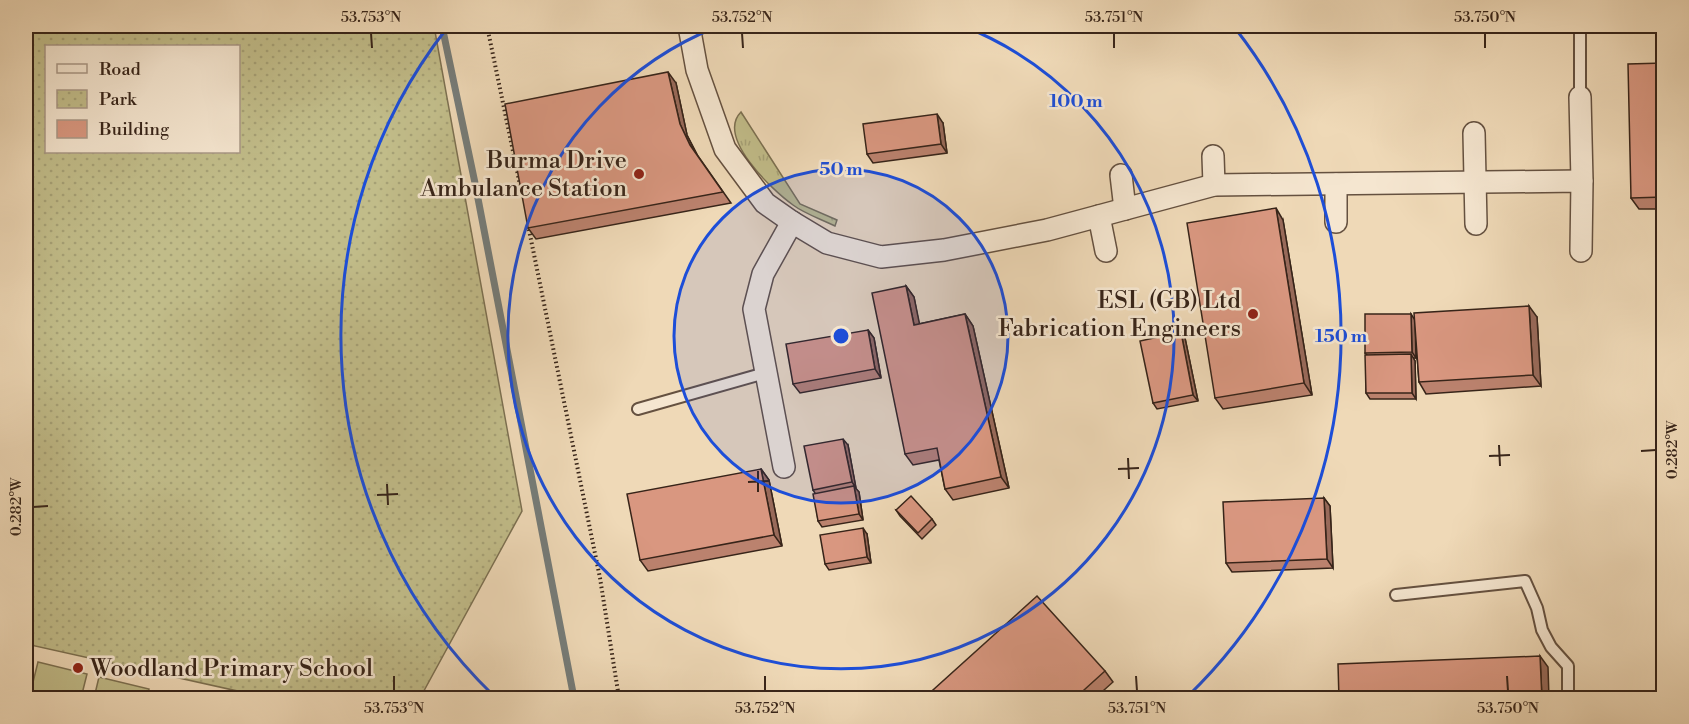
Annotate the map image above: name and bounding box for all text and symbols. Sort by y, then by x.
text: 53.753°N [341,8,401,27]
text: 53.752°N [712,8,772,27]
text: 53.751°N [1085,8,1143,27]
text: 53.750°N [1454,8,1516,27]
legend [45,45,240,153]
text: Road [99,58,142,81]
text: Park [99,88,138,111]
text: 100 m [1049,90,1103,113]
text: Building [98,118,170,141]
place label: Burma Drive Ambulance Station [419,146,627,204]
text: 50 m [819,158,863,181]
marker: Burma Drive Ambulance Station [632,167,646,181]
place label: ESL (GB) Ltd Fabrication Engineers [998,286,1241,344]
marker: ESL (GB) Ltd Fabrication Engineers [1246,307,1260,321]
text: 150 m [1315,325,1368,348]
centre of rings [831,326,851,346]
text: 0.282°W [1663,420,1682,479]
text: 0.282°W [7,477,26,536]
place label: Woodland Primary School [89,654,373,684]
marker: Woodland Primary School [71,661,85,675]
text: 53.753°N [364,699,424,718]
text: 53.752°N [735,699,795,718]
text: 53.751°N [1108,699,1166,718]
text: 53.750°N [1477,699,1539,718]

